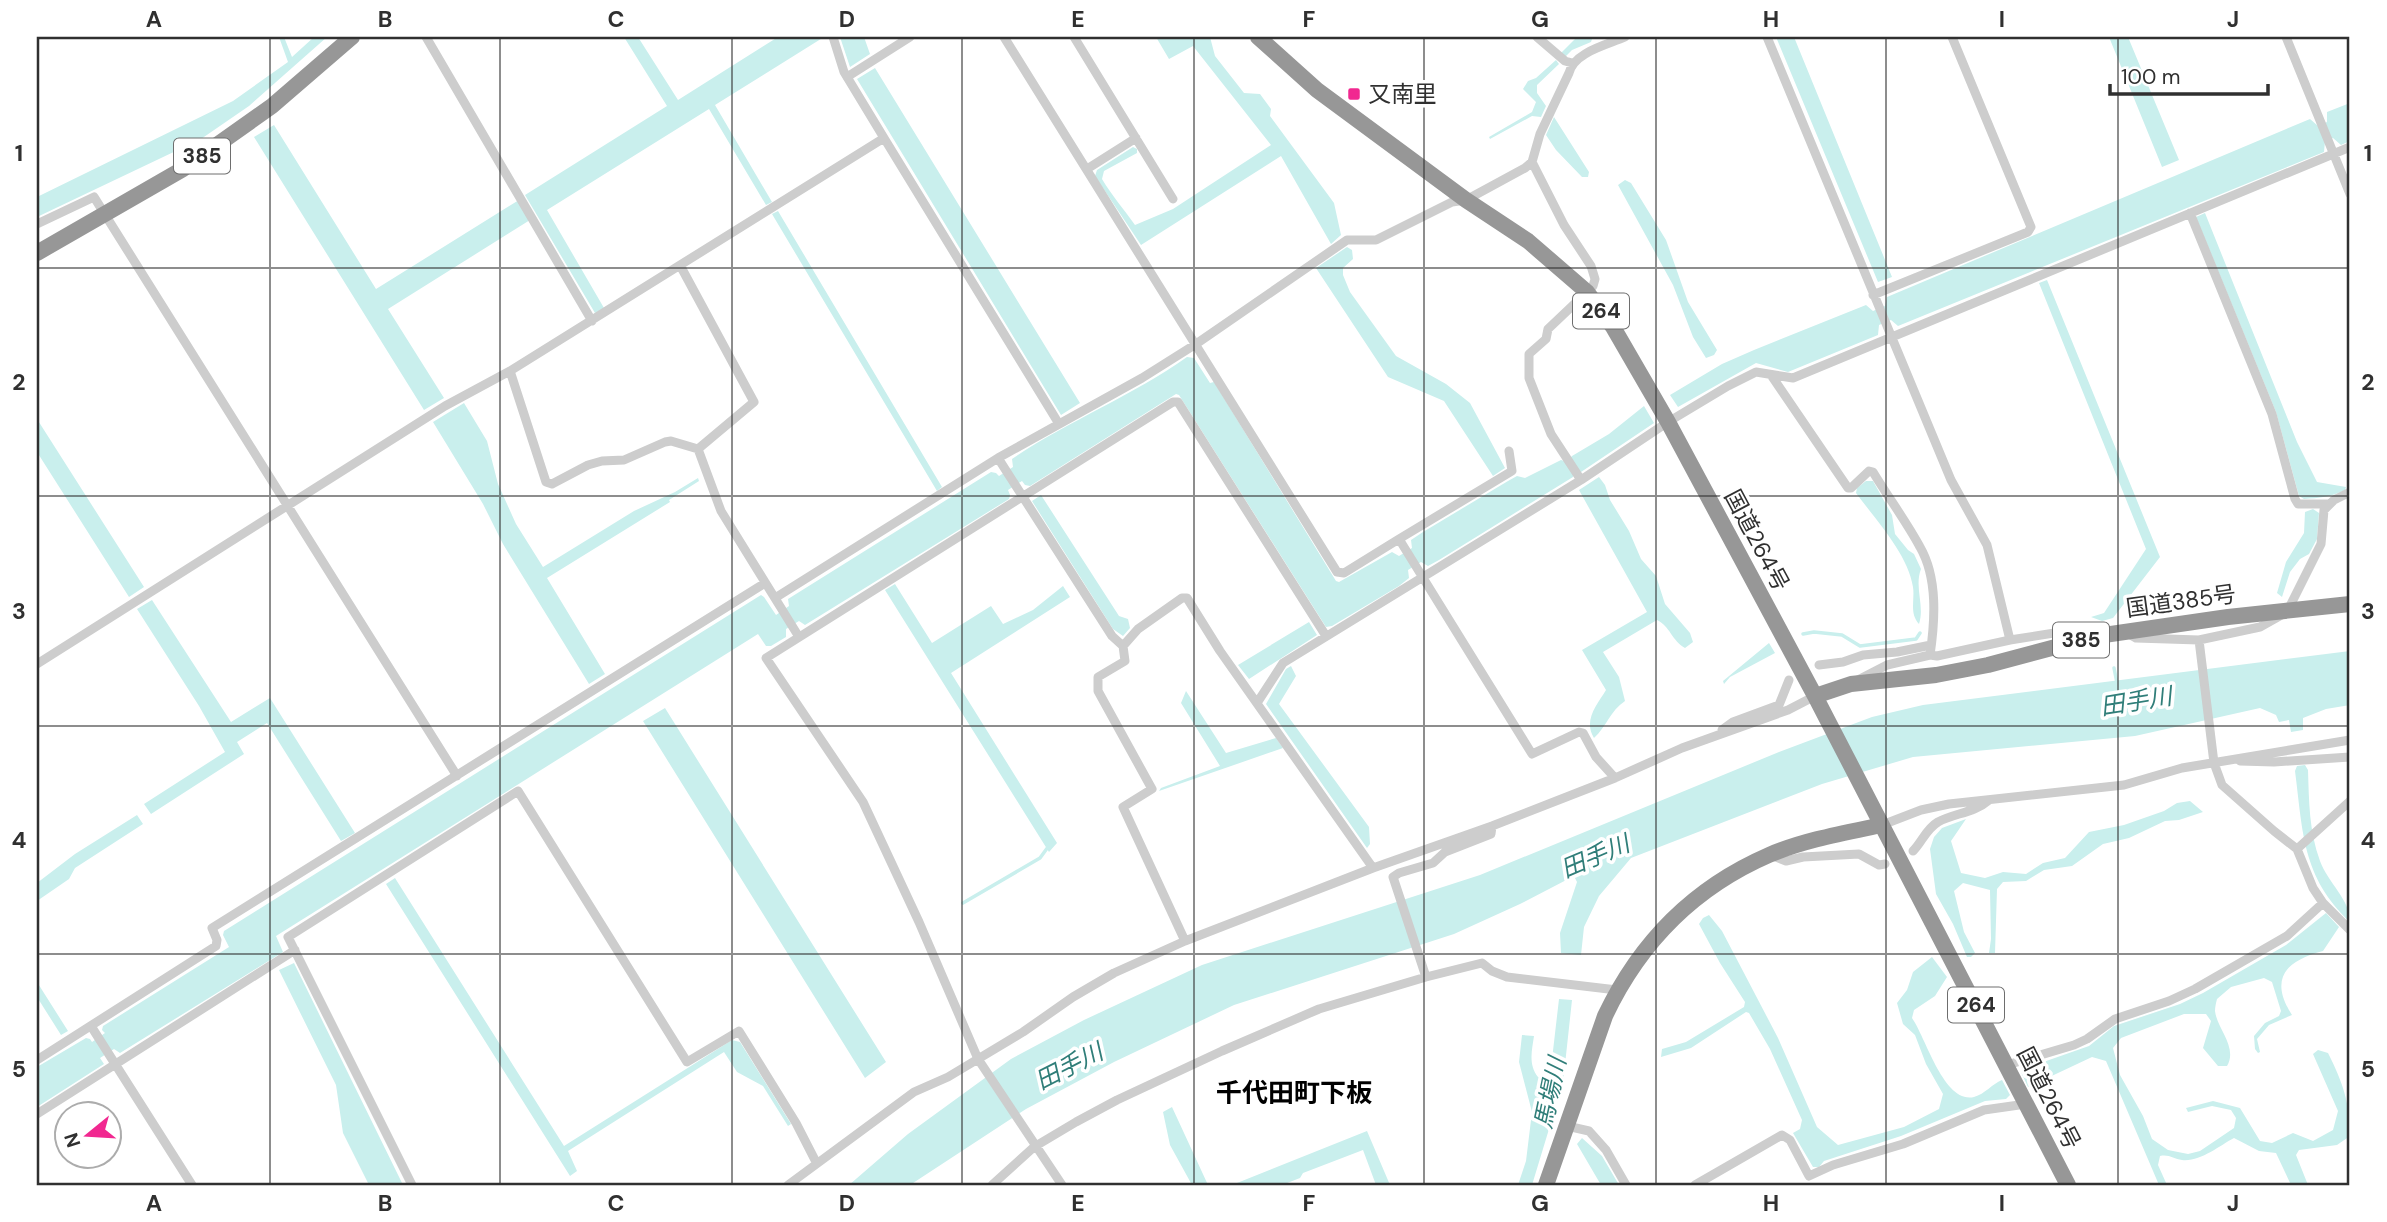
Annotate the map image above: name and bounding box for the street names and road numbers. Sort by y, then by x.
road number: 385 [174,138,230,174]
road number: 264 [1573,294,1629,328]
street label: 国道264号 [1718,484,1796,596]
street label: 国道385号 [2124,578,2238,624]
road number: 385 [2053,622,2109,658]
road number: 264 [1948,988,2004,1023]
street label: 国道264号 [2011,1042,2087,1154]

